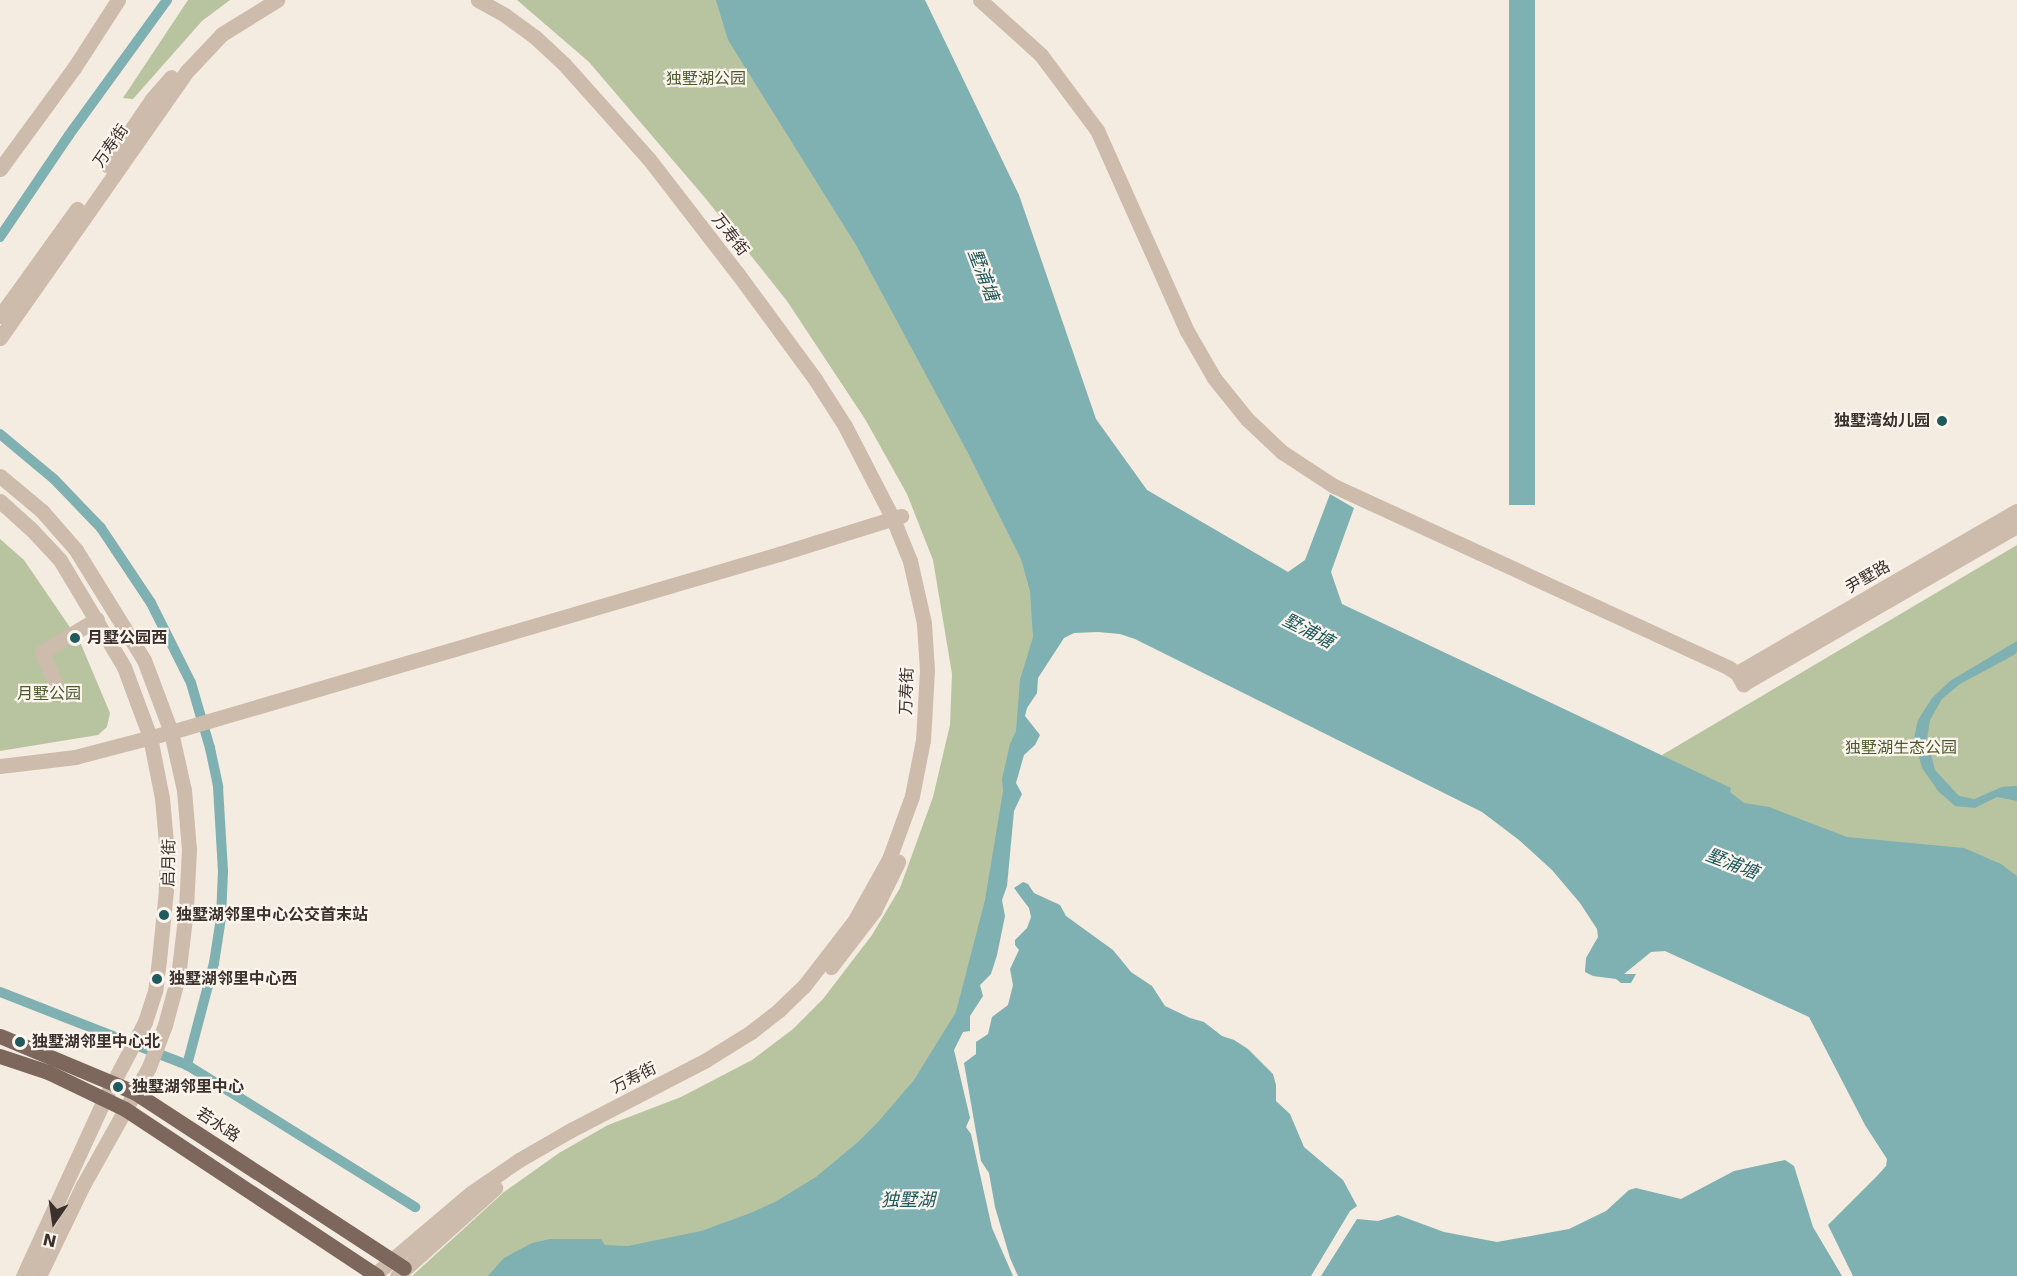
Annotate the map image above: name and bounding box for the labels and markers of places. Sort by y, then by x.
place label: 独墅湾幼儿园 [1834,411,1930,431]
marker: 独墅湾幼儿园 [1935,414,1949,428]
place label: 月墅公园西 [87,628,167,648]
marker: 月墅公园西 [68,631,82,645]
place label: 独墅湖邻里中心公交首末站 [176,905,368,925]
marker: 独墅湖邻里中心公交首末站 [157,908,171,922]
place label: 独墅湖邻里中心西 [169,969,297,989]
marker: 独墅湖邻里中心西 [150,972,164,986]
place label: 独墅湖邻里中心北 [32,1032,160,1052]
marker: 独墅湖邻里中心北 [13,1035,27,1049]
place label: 独墅湖邻里中心 [132,1077,244,1097]
marker: 独墅湖邻里中心 [109,1078,127,1096]

